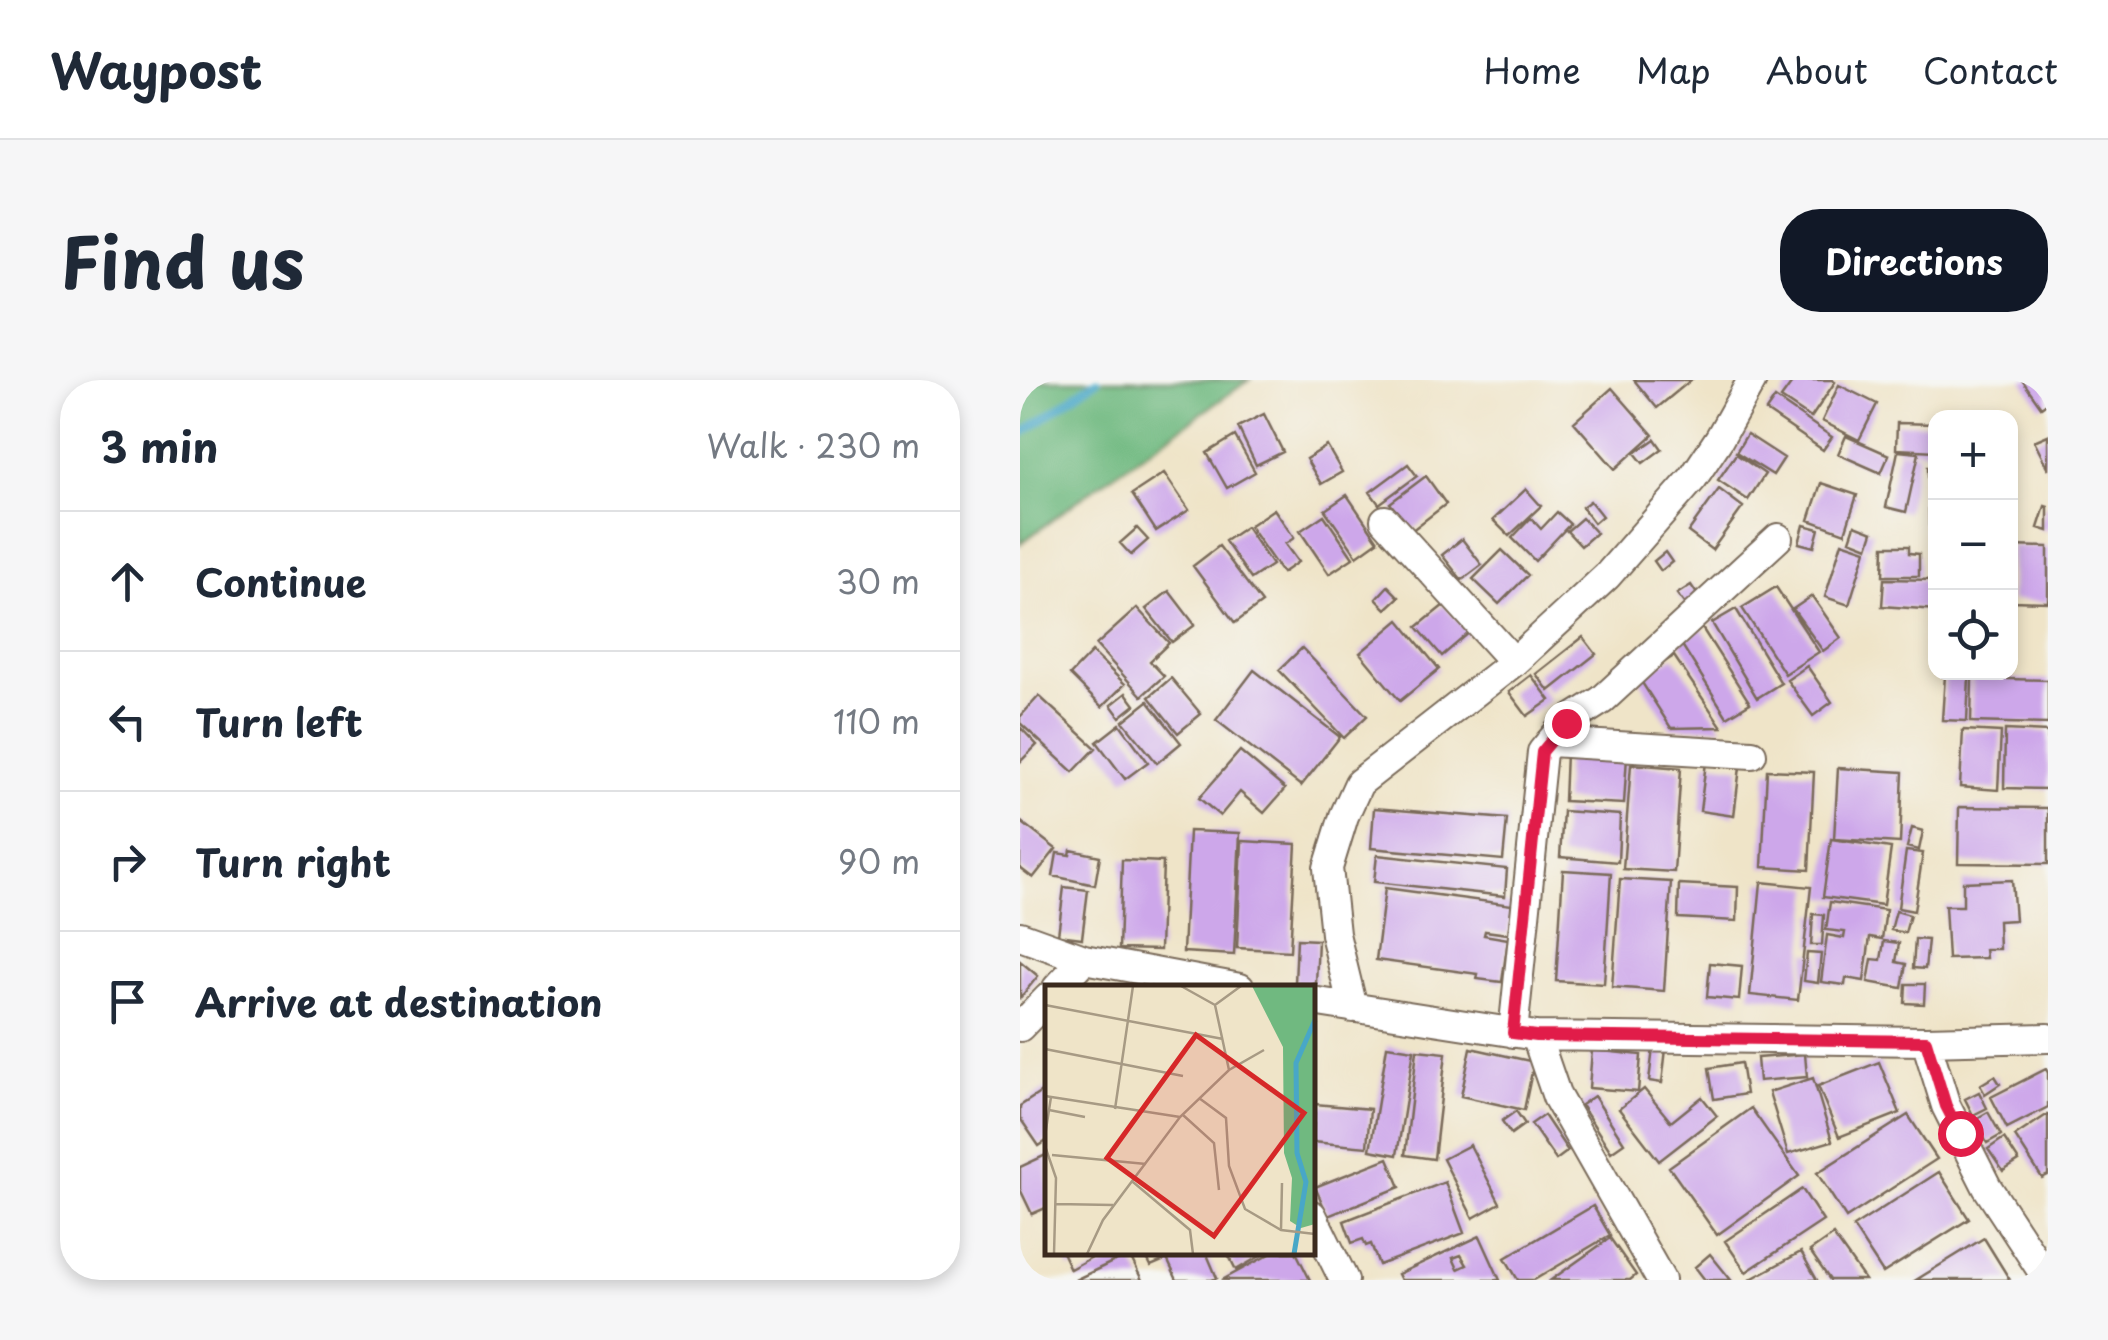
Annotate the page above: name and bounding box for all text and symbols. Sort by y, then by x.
text: Waypost [50,33,262,105]
text: Home [1484,43,1581,96]
text: Map [1636,43,1711,96]
text: About [1766,43,1868,96]
text: Contact [1923,43,2058,96]
text: Find us [60,207,305,313]
button: Directions [1780,209,2048,312]
map controls [1928,410,2018,680]
button: + [1928,410,2018,500]
text: 3 min [100,414,218,477]
text: Walk · 230 m [707,421,920,469]
button: − [1928,500,2018,590]
text: Continue [195,553,366,610]
icon: ahead [100,554,155,609]
text: 30 m [836,557,920,605]
button: locate [1928,590,2018,680]
text: Turn left [195,693,363,750]
icon: left [100,694,155,749]
text: 110 m [833,697,920,745]
route end [1544,701,1590,747]
text: Turn right [195,833,391,890]
icon: right [100,834,155,889]
text: 90 m [838,837,920,885]
text: Arrive at destination [195,973,603,1030]
icon: arrive [100,974,155,1029]
inset map [1045,985,1315,1255]
route start [1938,1111,1984,1157]

